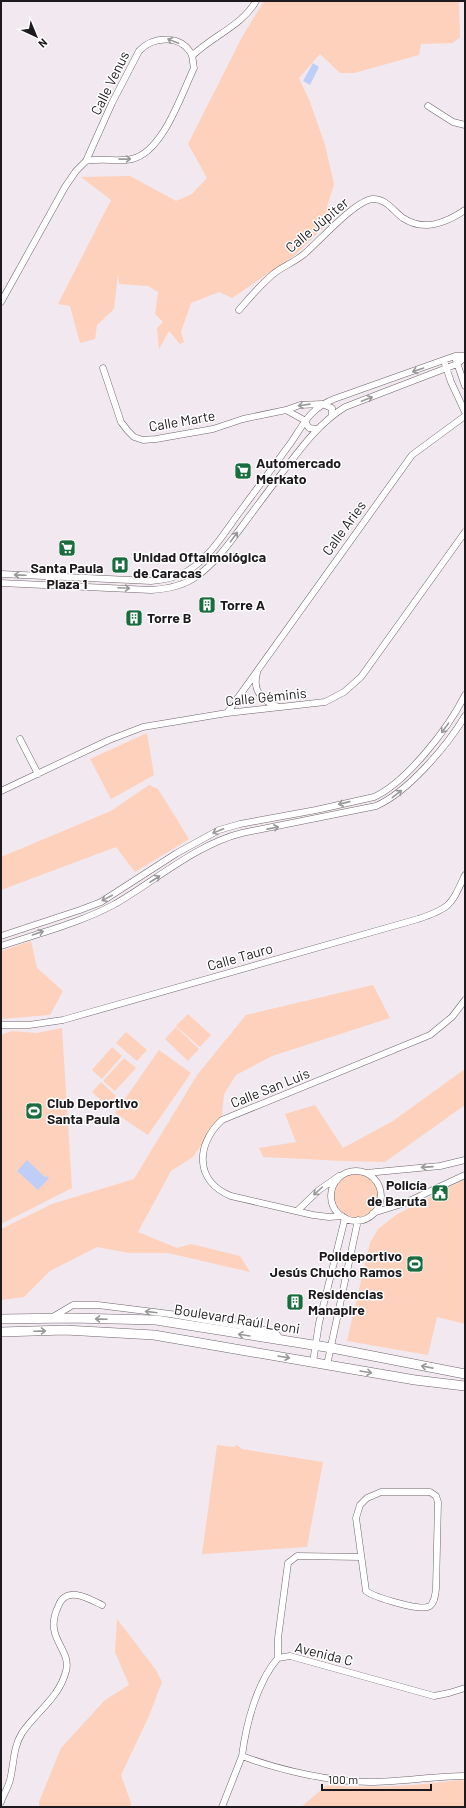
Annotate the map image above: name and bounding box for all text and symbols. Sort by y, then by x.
north arrow [16,16,56,56]
text: N [36,36,50,51]
one-way arrow [167,37,179,45]
street label: Calle Venus [87,48,132,118]
one-way arrow [118,155,131,163]
street label: Calle Júpiter [282,193,351,256]
one-way arrow [412,367,425,374]
one-way arrow [360,394,372,402]
one-way arrow [298,401,311,409]
street label: Calle Marte [147,406,216,435]
place label: Automercado Merkato [256,454,341,487]
supermarket icon: Automercado Merkato [233,461,253,481]
street label: Calle Aries [318,497,369,558]
one-way arrow [230,531,238,542]
supermarket icon: Santa Paula Plaza 1 [57,538,77,558]
place label: Unidad Oftalmológica de Caracas [133,548,266,581]
hospital icon: Unidad Oftalmológica de Caracas [110,555,130,575]
place label: Santa Paula Plaza 1 [31,559,103,592]
one-way arrow [14,571,27,578]
one-way arrow [117,585,130,592]
building icon: Torre A [197,595,217,615]
place label: Torre A [220,596,266,613]
building icon: Torre B [124,608,144,628]
place label: Torre B [147,609,191,626]
street label: Calle Géminis [225,684,308,709]
one-way arrow [441,722,449,733]
one-way arrow [392,790,403,798]
one-way arrow [338,800,351,808]
one-way arrow [266,823,279,831]
one-way arrow [212,828,224,835]
one-way arrow [150,875,161,883]
one-way arrow [101,895,113,903]
one-way arrow [32,929,44,937]
street label: Calle Tauro [205,939,275,974]
street label: Calle San Luis [228,1064,312,1111]
place label: Club Deportivo Santa Paula [47,1094,138,1127]
sports icon: Club Deportivo Santa Paula [24,1101,44,1121]
one-way arrow [421,1163,434,1170]
place label: Policía de Baruta [367,1176,427,1209]
public building icon: Policía de Baruta [430,1183,450,1203]
one-way arrow [313,1186,323,1196]
place label: Polideportivo Jesús Chucho Ramos [270,1247,402,1280]
sports icon: Polideportivo Jesús Chucho Ramos [405,1254,425,1274]
place label: Residencias Manapire [308,1285,383,1318]
building icon: Residencias Manapire [285,1292,305,1312]
street label: Boulevard Raúl Leoni [173,1300,301,1337]
one-way arrow [145,1308,158,1315]
one-way arrow [95,1315,108,1323]
one-way arrow [33,1327,46,1335]
one-way arrow [238,1330,251,1338]
one-way arrow [277,1353,290,1361]
one-way arrow [421,1363,434,1371]
one-way arrow [359,1368,372,1376]
street label: Avenida C [293,1638,355,1669]
scale bar [322,1766,431,1792]
text: 100 m [328,1772,358,1786]

